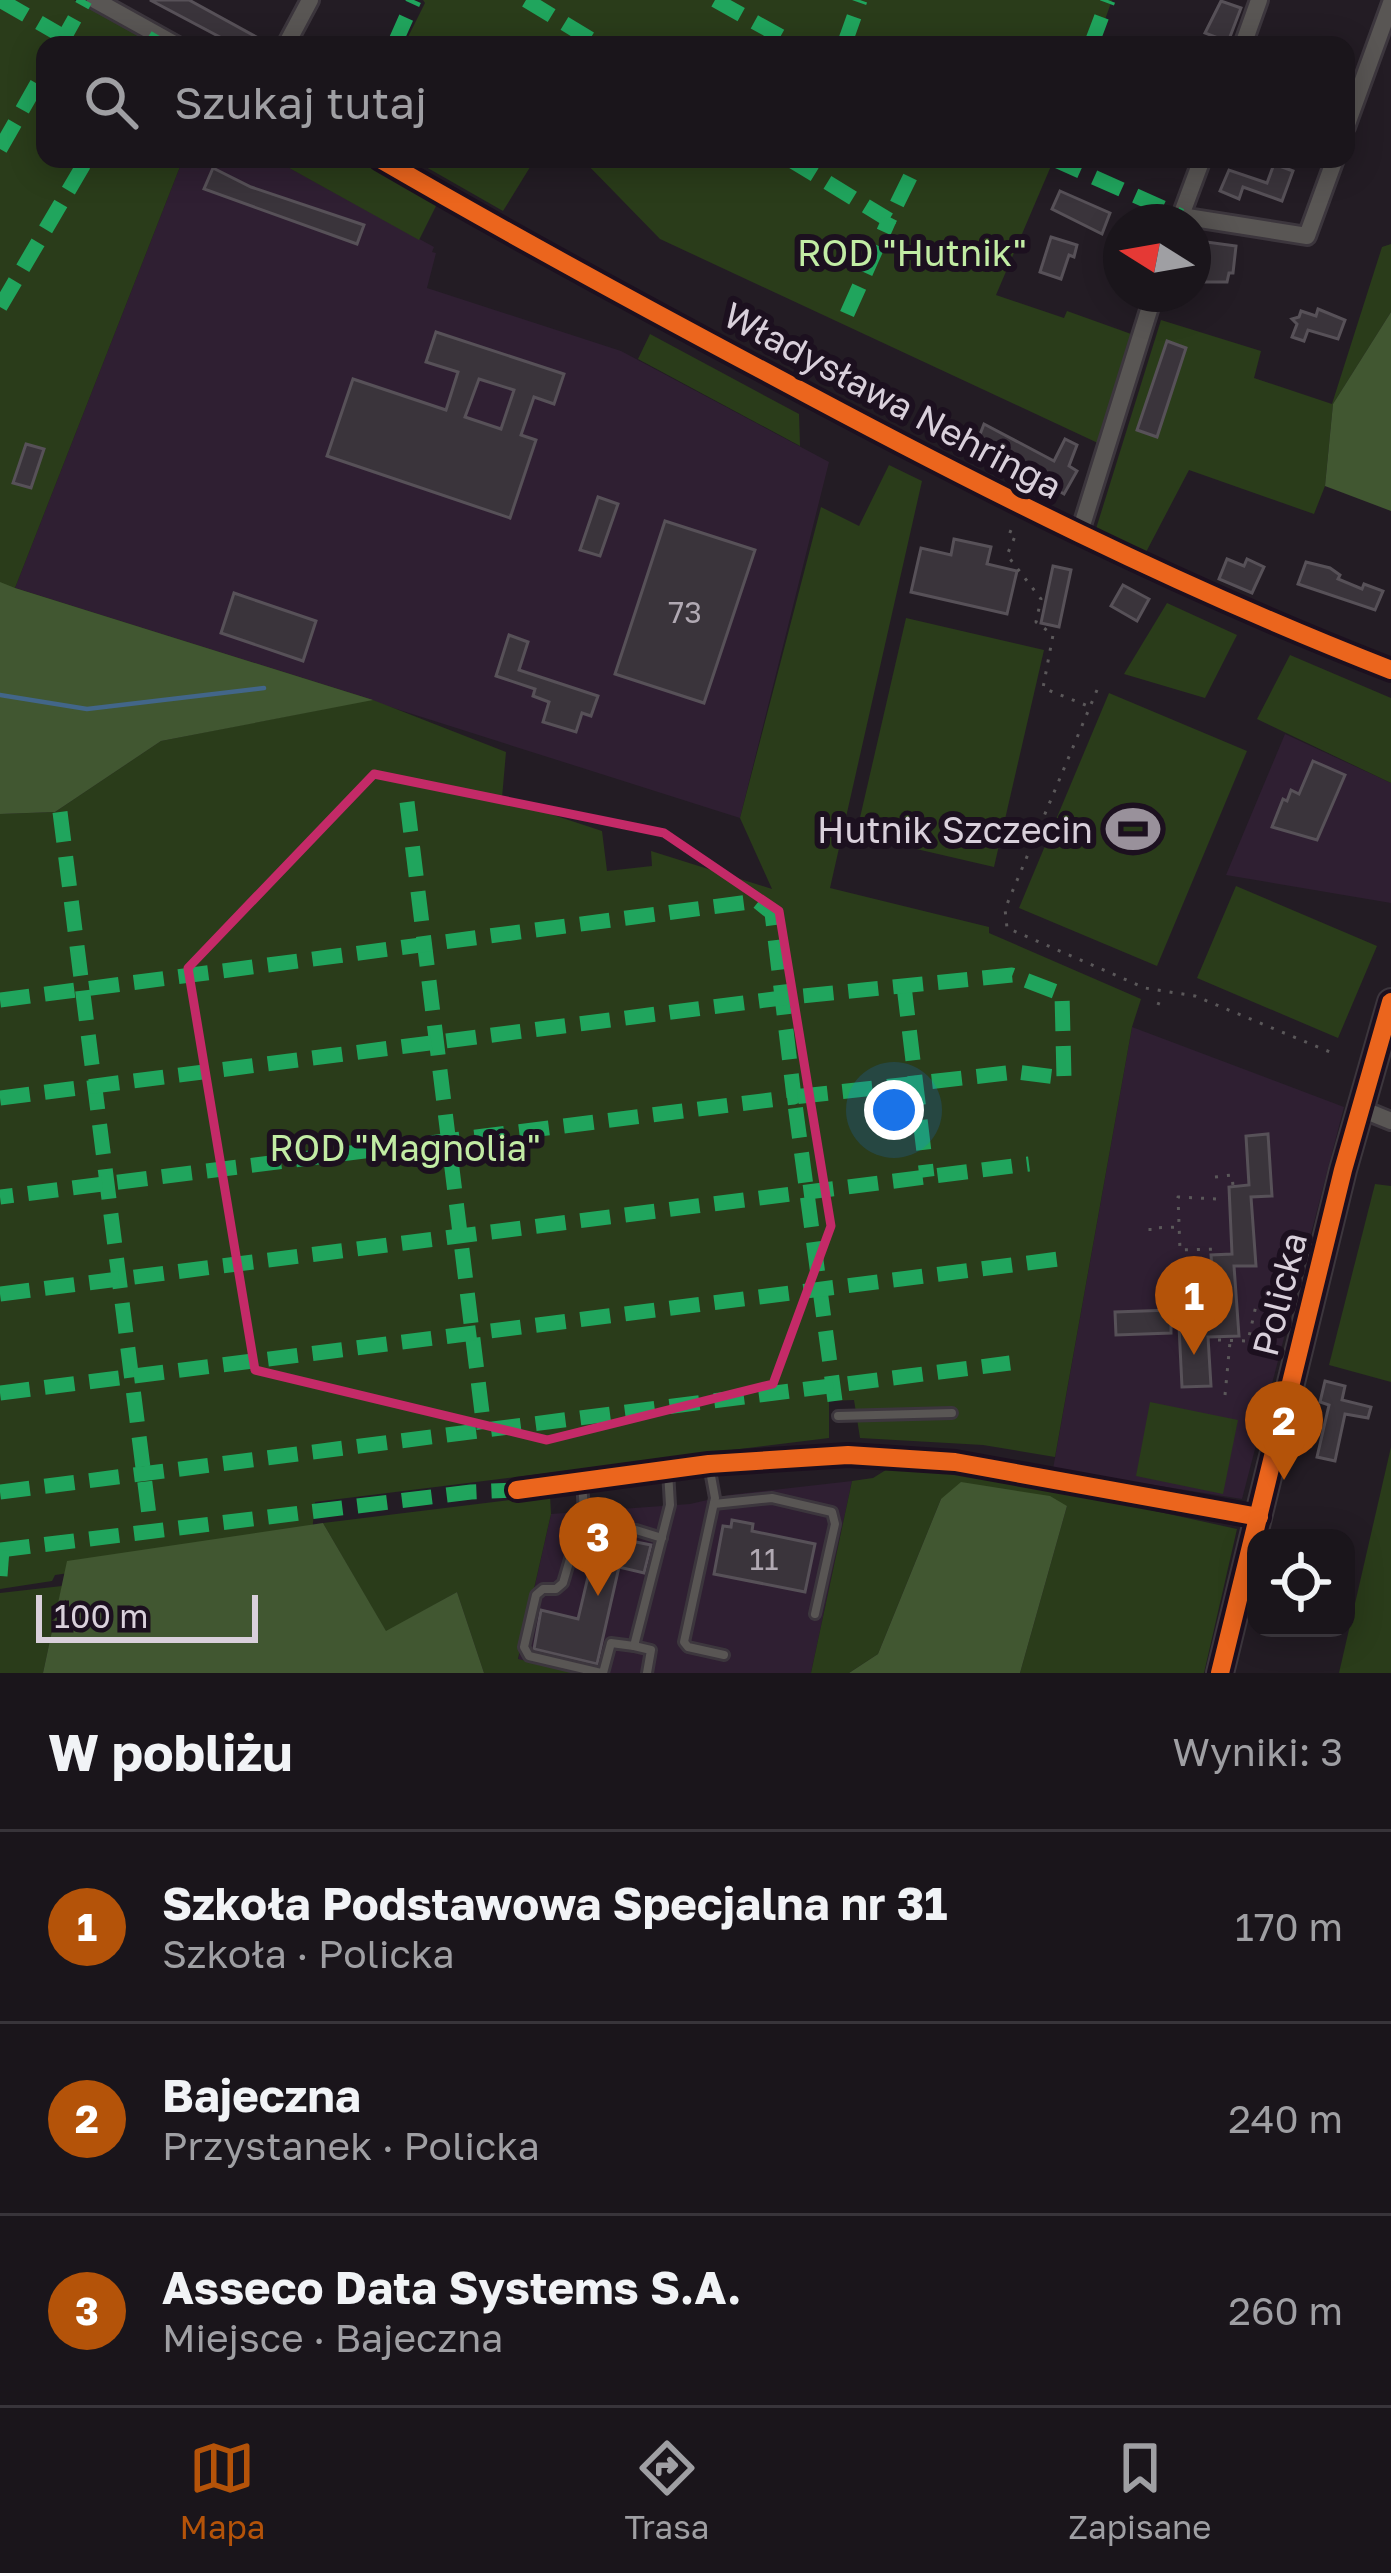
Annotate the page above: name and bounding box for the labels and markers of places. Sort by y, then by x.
sports icon: Hutnik Szczecin [1104,800,1162,858]
place label: Hutnik Szczecin [817,808,1093,851]
pin: 1 [1155,1256,1233,1355]
pin: 2 [1245,1381,1323,1480]
pin: 3 [559,1497,637,1596]

